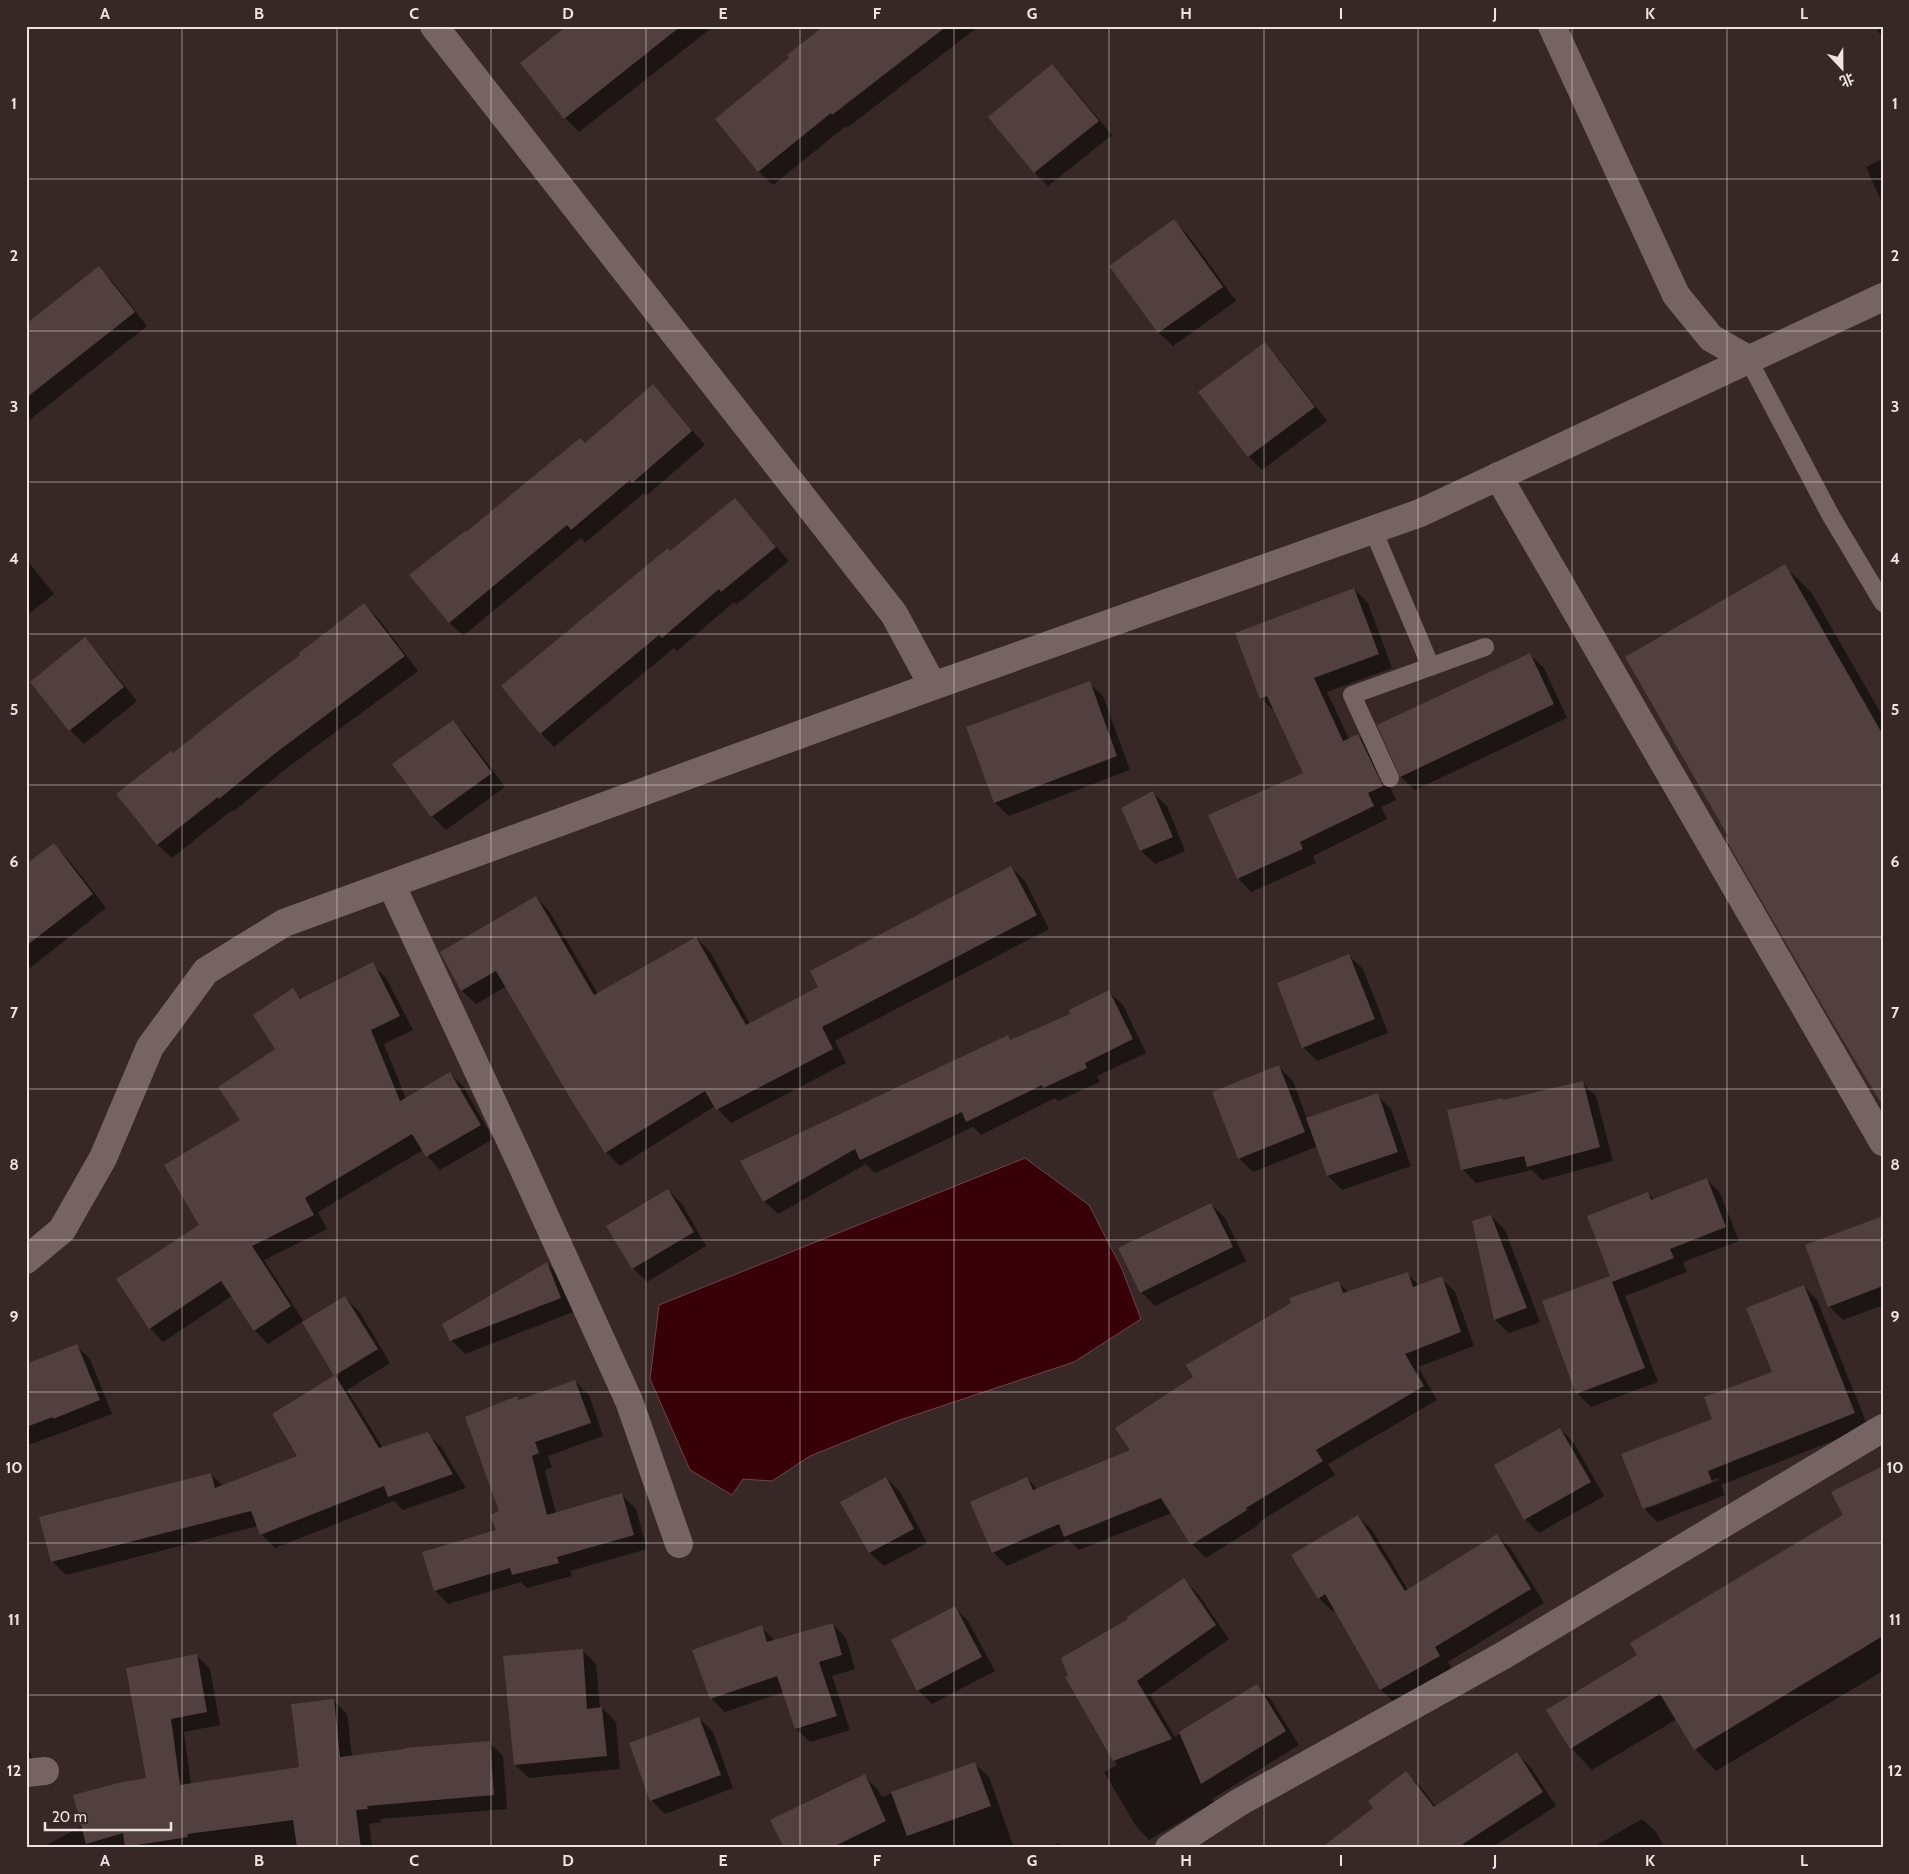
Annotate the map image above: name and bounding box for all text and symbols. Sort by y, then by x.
text: A [100,4,110,23]
text: B [254,4,264,23]
text: C [409,4,419,23]
text: D [562,4,574,23]
text: E [718,4,728,23]
text: F [873,4,882,23]
text: G [1027,4,1037,23]
text: H [1180,4,1192,23]
text: I [1339,4,1343,23]
text: J [1492,4,1497,23]
text: K [1645,4,1655,23]
text: L [1800,4,1808,23]
north arrow [1816,42,1866,92]
text: 北 [1837,69,1857,91]
text: 1 [11,94,17,113]
text: 1 [1892,94,1898,113]
text: 2 [10,246,18,265]
text: 2 [1891,246,1899,265]
text: 3 [10,397,18,416]
text: 3 [1891,397,1899,416]
text: 4 [9,549,19,568]
text: 4 [1890,549,1900,568]
text: 5 [10,700,18,719]
text: 5 [1891,700,1899,719]
text: 6 [10,852,19,871]
text: 6 [1891,852,1900,871]
text: 7 [10,1003,19,1022]
text: 7 [1891,1003,1900,1022]
text: 8 [9,1155,19,1174]
text: 8 [1890,1155,1900,1174]
text: 9 [10,1307,19,1326]
text: 9 [1891,1307,1900,1326]
text: 10 [5,1458,23,1477]
text: 10 [1886,1458,1904,1477]
text: 11 [8,1610,20,1629]
text: 11 [1889,1610,1901,1629]
text: 12 [7,1761,21,1780]
text: 12 [1888,1761,1902,1780]
scale bar [45,1799,171,1831]
text: 20 m [52,1808,87,1826]
text: A [100,1851,110,1870]
text: B [254,1851,264,1870]
text: C [409,1851,419,1870]
text: D [562,1851,574,1870]
text: E [718,1851,728,1870]
text: F [873,1851,882,1870]
text: G [1027,1851,1037,1870]
text: H [1180,1851,1192,1870]
text: I [1339,1851,1343,1870]
text: J [1492,1851,1497,1870]
text: K [1645,1851,1655,1870]
text: L [1800,1851,1808,1870]

